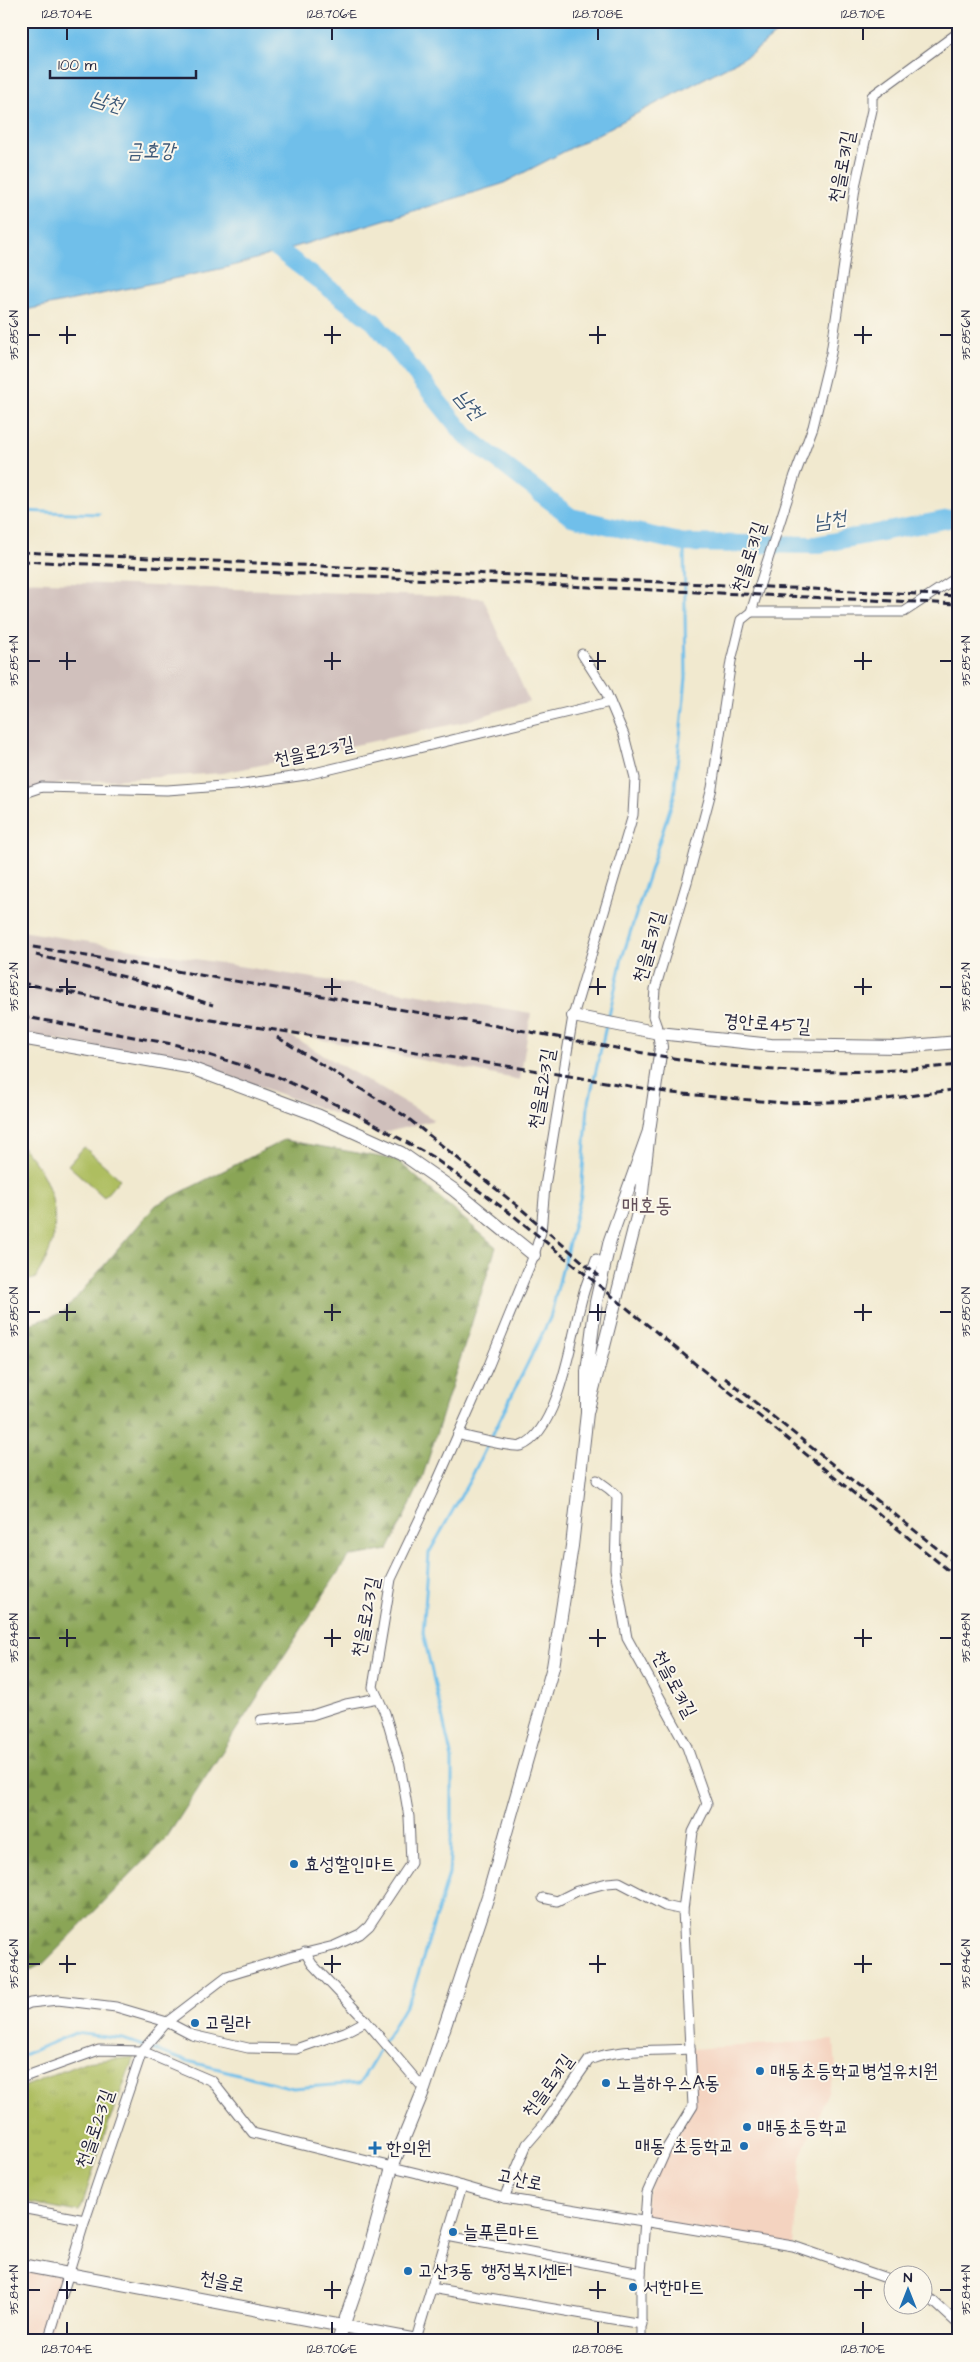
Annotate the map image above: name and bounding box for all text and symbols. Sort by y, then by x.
text: 128.704°E [42,6,92,23]
text: 128.706°E [307,6,357,23]
text: 128.708°E [573,6,623,23]
text: 128.710°E [841,6,885,23]
scale bar [50,48,196,80]
text: 100 m [58,55,97,76]
water label: 남천 [88,84,128,121]
street label: 천을로31길 [822,128,862,206]
water label: 금호강 [127,137,178,165]
text: 35.856°N [6,309,23,360]
text: 35.856°N [958,309,975,360]
water label: 남천 [448,384,491,428]
water label: 남천 [812,503,850,536]
street label: 천을로31길 [725,518,773,596]
text: 35.854°N [6,635,23,686]
text: 35.854°N [958,635,975,686]
street label: 천을로23길 [271,730,357,774]
street label: 천을로31길 [626,908,672,986]
text: 35.852°N [6,962,23,1012]
text: 35.852°N [958,962,975,1012]
street label: 경안로45길 [722,1007,812,1041]
street label: 천을로23길 [522,1046,562,1132]
district label: 매호동 [622,1191,672,1220]
text: 35.850°N [6,1286,23,1337]
text: 35.850°N [958,1286,975,1337]
street label: 천을로23길 [345,1574,387,1660]
text: 35.848°N [6,1612,23,1663]
text: 35.848°N [958,1612,975,1663]
street label: 천을로31길 [645,1645,703,1723]
place label: 효성할인마트 [304,1851,396,1878]
marker: 효성할인마트 [288,1858,300,1870]
text: 35.846°N [6,1939,23,1989]
text: 35.846°N [958,1939,975,1989]
place label: 고릴라 [205,2010,252,2037]
marker: 고릴라 [189,2017,201,2029]
street label: 천을로31길 [516,2048,580,2124]
place label: 매동초등학교병설유치원 [770,2058,938,2085]
marker: 매동초등학교병설유치원 [754,2065,766,2077]
place label: 노블하우스A동 [616,2070,720,2097]
marker: 노블하우스A동 [600,2077,612,2089]
street label: 천을로23길 [69,2086,121,2172]
place label: 매동초등학교 [757,2114,849,2141]
marker: 매동초등학교 [741,2121,753,2133]
place label: 매동 초등학교 [635,2133,734,2160]
place label: 한의원 [386,2135,432,2162]
marker: 매동 초등학교 [738,2140,750,2152]
marker: 한의원 [368,2141,382,2155]
street label: 고산로 [495,2162,545,2198]
place label: 늘푸른마트 [463,2219,539,2246]
marker: 늘푸른마트 [447,2226,459,2238]
place label: 고산3동 행정복지센터 [418,2258,573,2285]
text: 35.844°N [6,2264,23,2315]
street label: 천을로 [197,2264,247,2300]
north arrow [882,2264,932,2314]
text: 35.844°N [958,2264,975,2315]
marker: 고산3동 행정복지센터 [402,2265,414,2277]
text: N [904,2268,913,2288]
place label: 서한마트 [643,2274,704,2301]
marker: 서한마트 [627,2281,639,2293]
text: 128.704°E [42,2341,92,2358]
text: 128.706°E [307,2341,357,2358]
text: 128.708°E [573,2341,623,2358]
text: 128.710°E [841,2341,885,2358]

